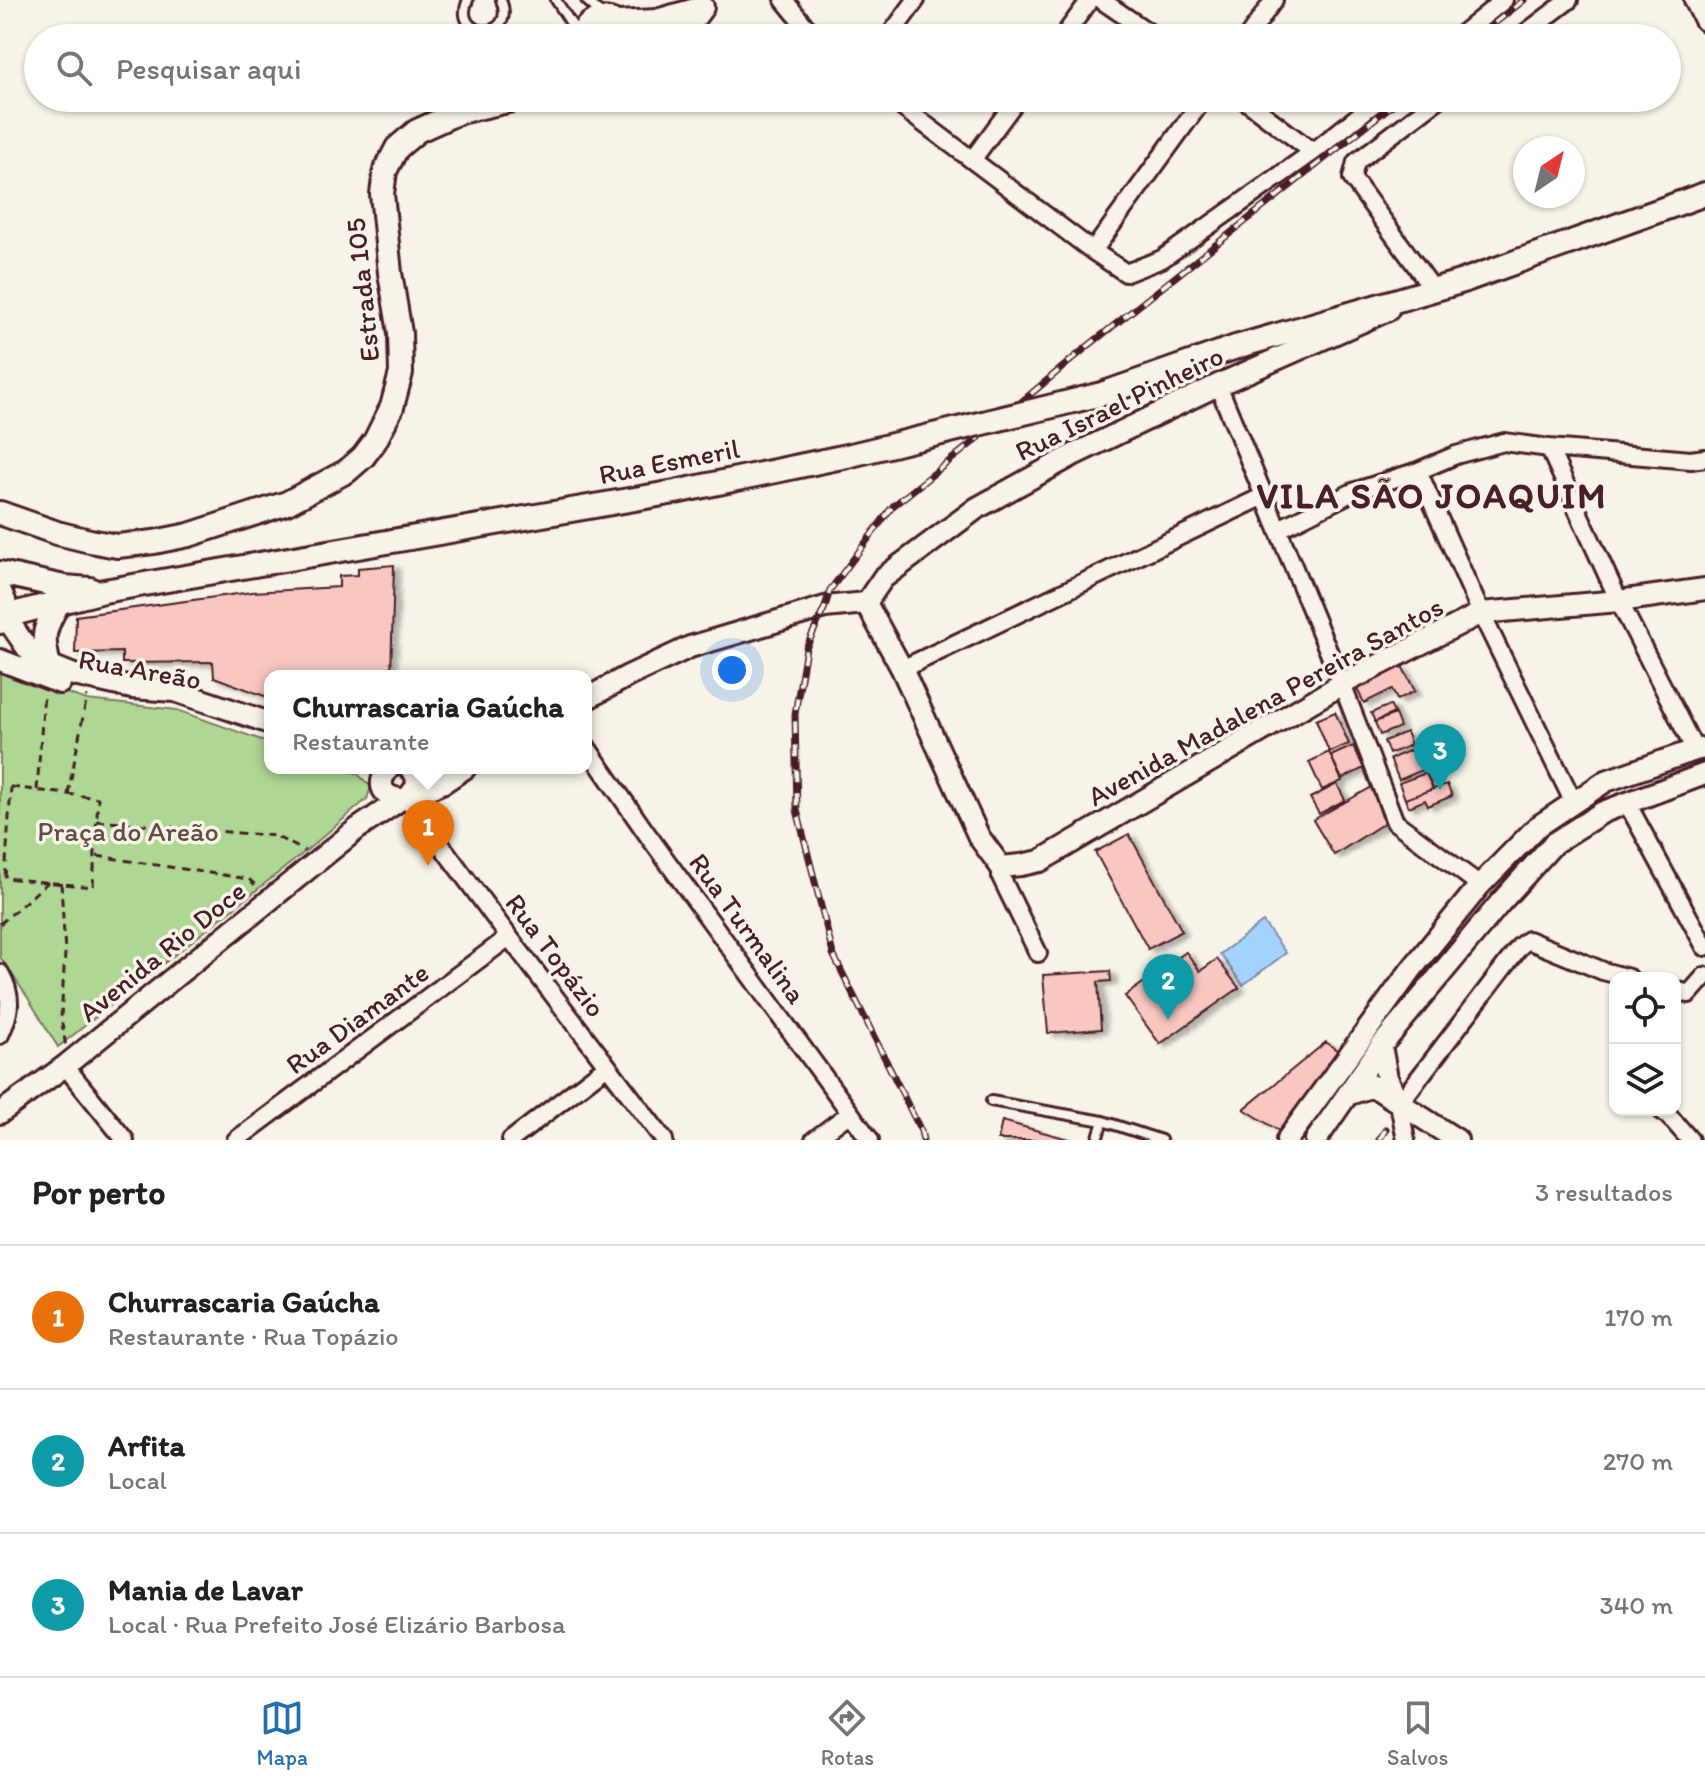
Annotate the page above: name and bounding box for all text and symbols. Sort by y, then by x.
search box [24,24,1681,112]
icon: search [52,46,96,90]
text: Pesquisar aqui [116,50,301,87]
north arrow [1513,136,1585,208]
street label: Estrada 105 [338,216,386,364]
street label: Rua Israel Pinheiro [1009,338,1229,468]
street label: Rua Esmeril [596,431,742,491]
district label: VILA SÃO JOAQUIM [1256,474,1608,517]
street label: Avenida Madalena Pereira Santos [1081,589,1449,813]
street label: Rua Areão [76,641,204,697]
your location [712,650,752,690]
popup [264,670,592,774]
text: Churrascaria Gaúcha [292,688,564,725]
pin: 3 [1414,724,1466,790]
text: Restaurante [292,725,429,757]
pin: 1 [402,800,454,866]
park label: Praça do Areão [37,814,219,848]
street label: Rua Turmalina [682,846,814,1010]
street label: Avenida Rio Doce [72,873,252,1029]
street label: Rua Topázio [499,886,613,1024]
pin: 2 [1142,954,1194,1020]
street label: Rua Diamante [279,955,435,1081]
map controls [1609,972,1681,1116]
button: locate [1609,972,1681,1044]
button: layers [1609,1044,1681,1116]
text: Por perto [32,1172,165,1213]
text: 3 resultados [1535,1176,1673,1208]
text: Churrascaria Gaúcha [108,1283,380,1320]
text: 1 [52,1301,64,1333]
text: 170 m [1604,1301,1673,1333]
text: Restaurante · Rua Topázio [108,1320,399,1352]
text: Arfita [108,1427,185,1464]
text: 2 [51,1445,65,1477]
text: 270 m [1603,1445,1673,1477]
text: Local [108,1464,167,1496]
text: Mania de Lavar [108,1571,303,1608]
text: 3 [51,1589,65,1621]
text: 340 m [1599,1589,1673,1621]
text: Local · Rua Prefeito José Elizário Barbosa [108,1608,566,1640]
tab: Mapa [257,1696,308,1771]
tab: Rotas [821,1696,874,1771]
tab: Salvos [1387,1696,1448,1771]

